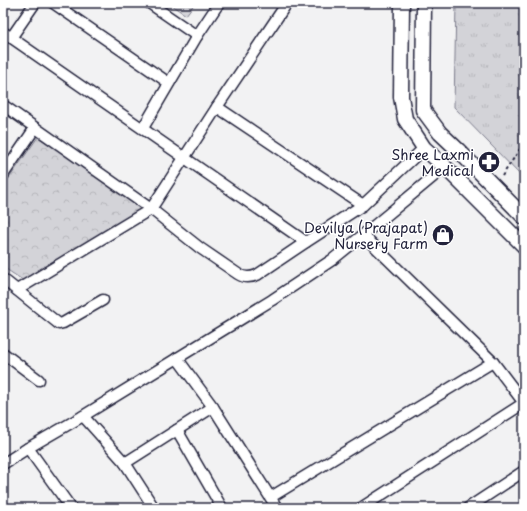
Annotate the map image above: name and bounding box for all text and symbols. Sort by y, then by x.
place label: Shree Laxmi Medical [391,144,474,181]
pharmacy icon: Shree Laxmi Medical [476,149,502,175]
place label: Devilya (Prajapat) Nursery Farm [304,217,428,254]
shop icon: Devilya (Prajapat) Nursery Farm [430,222,456,248]

